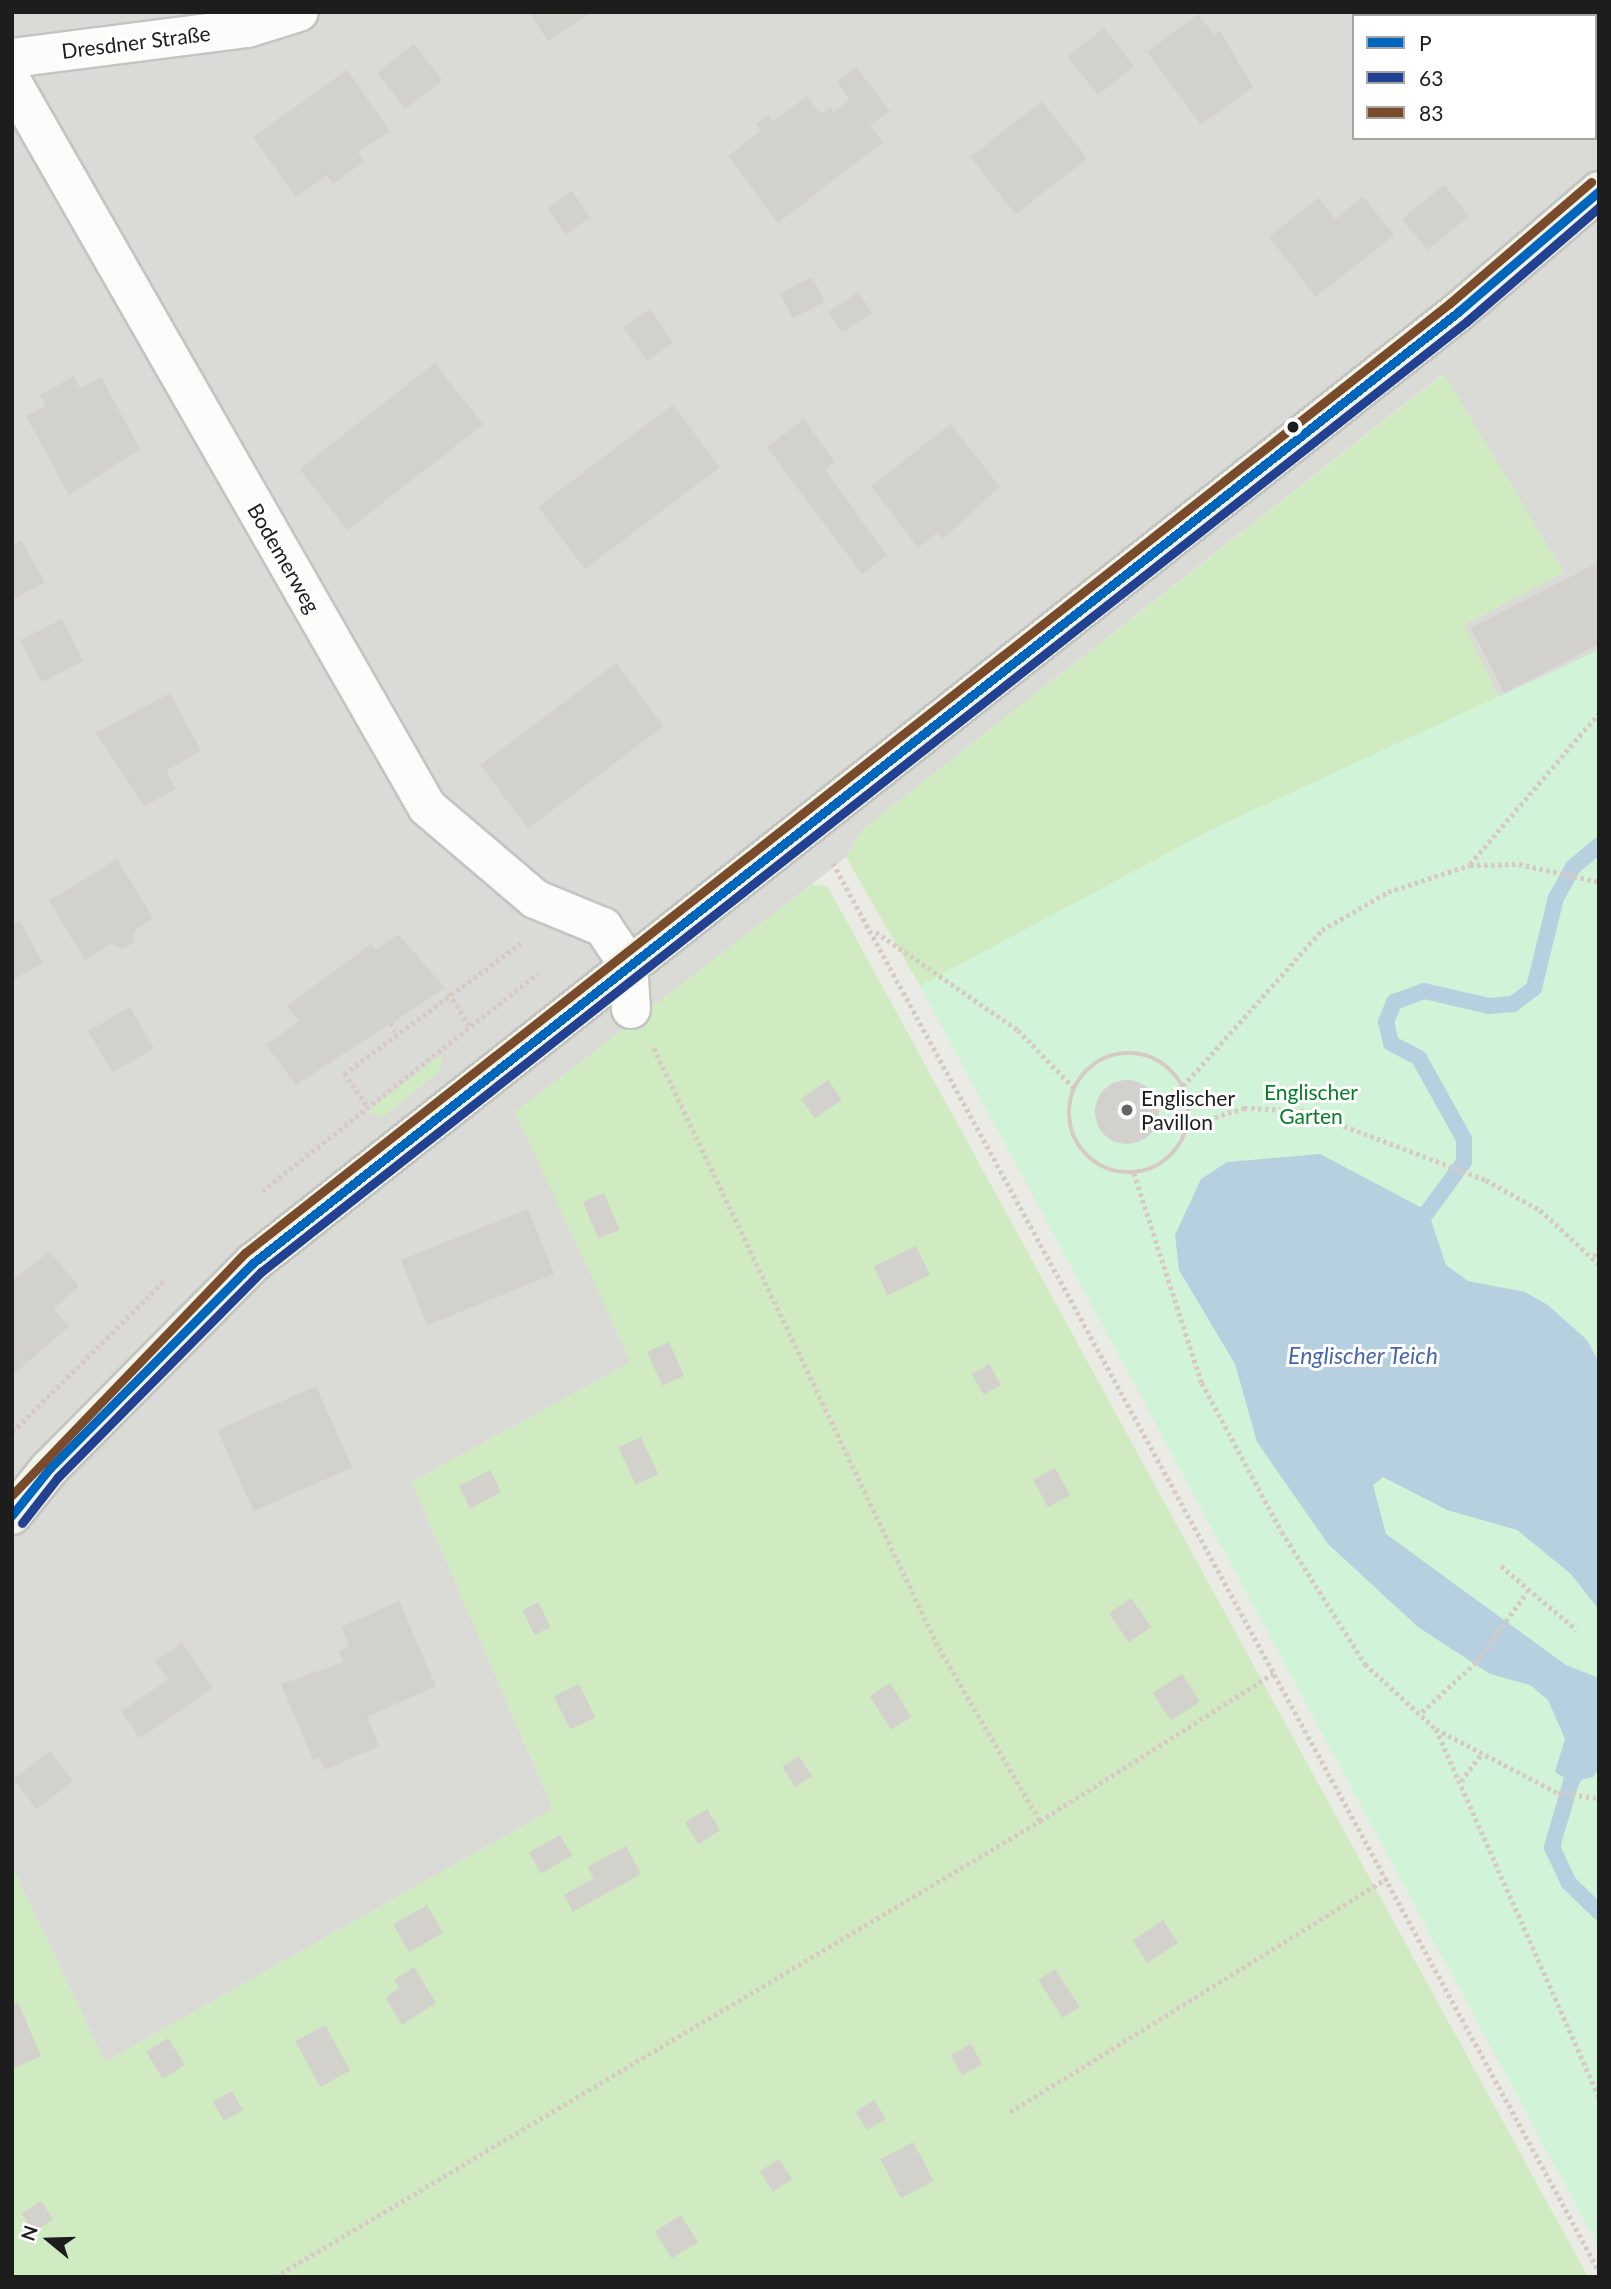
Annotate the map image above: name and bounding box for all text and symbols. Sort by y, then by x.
legend [1352,14,1597,140]
street label: Dresdner Straße [60,20,212,64]
text: P [1419,30,1432,55]
text: 63 [1419,65,1443,90]
text: 83 [1419,100,1443,125]
unlabelled marker [1286,420,1300,434]
street label: Bodemerweg [242,499,326,617]
park label: Englischer Garten [1264,1079,1358,1129]
place label: Englischer Pavillon [1141,1085,1235,1135]
marker: Englischer Pavillon [1119,1102,1135,1118]
water label: Englischer Teich [1288,1341,1438,1369]
north arrow [14,2205,84,2275]
text: N [15,2222,42,2244]

